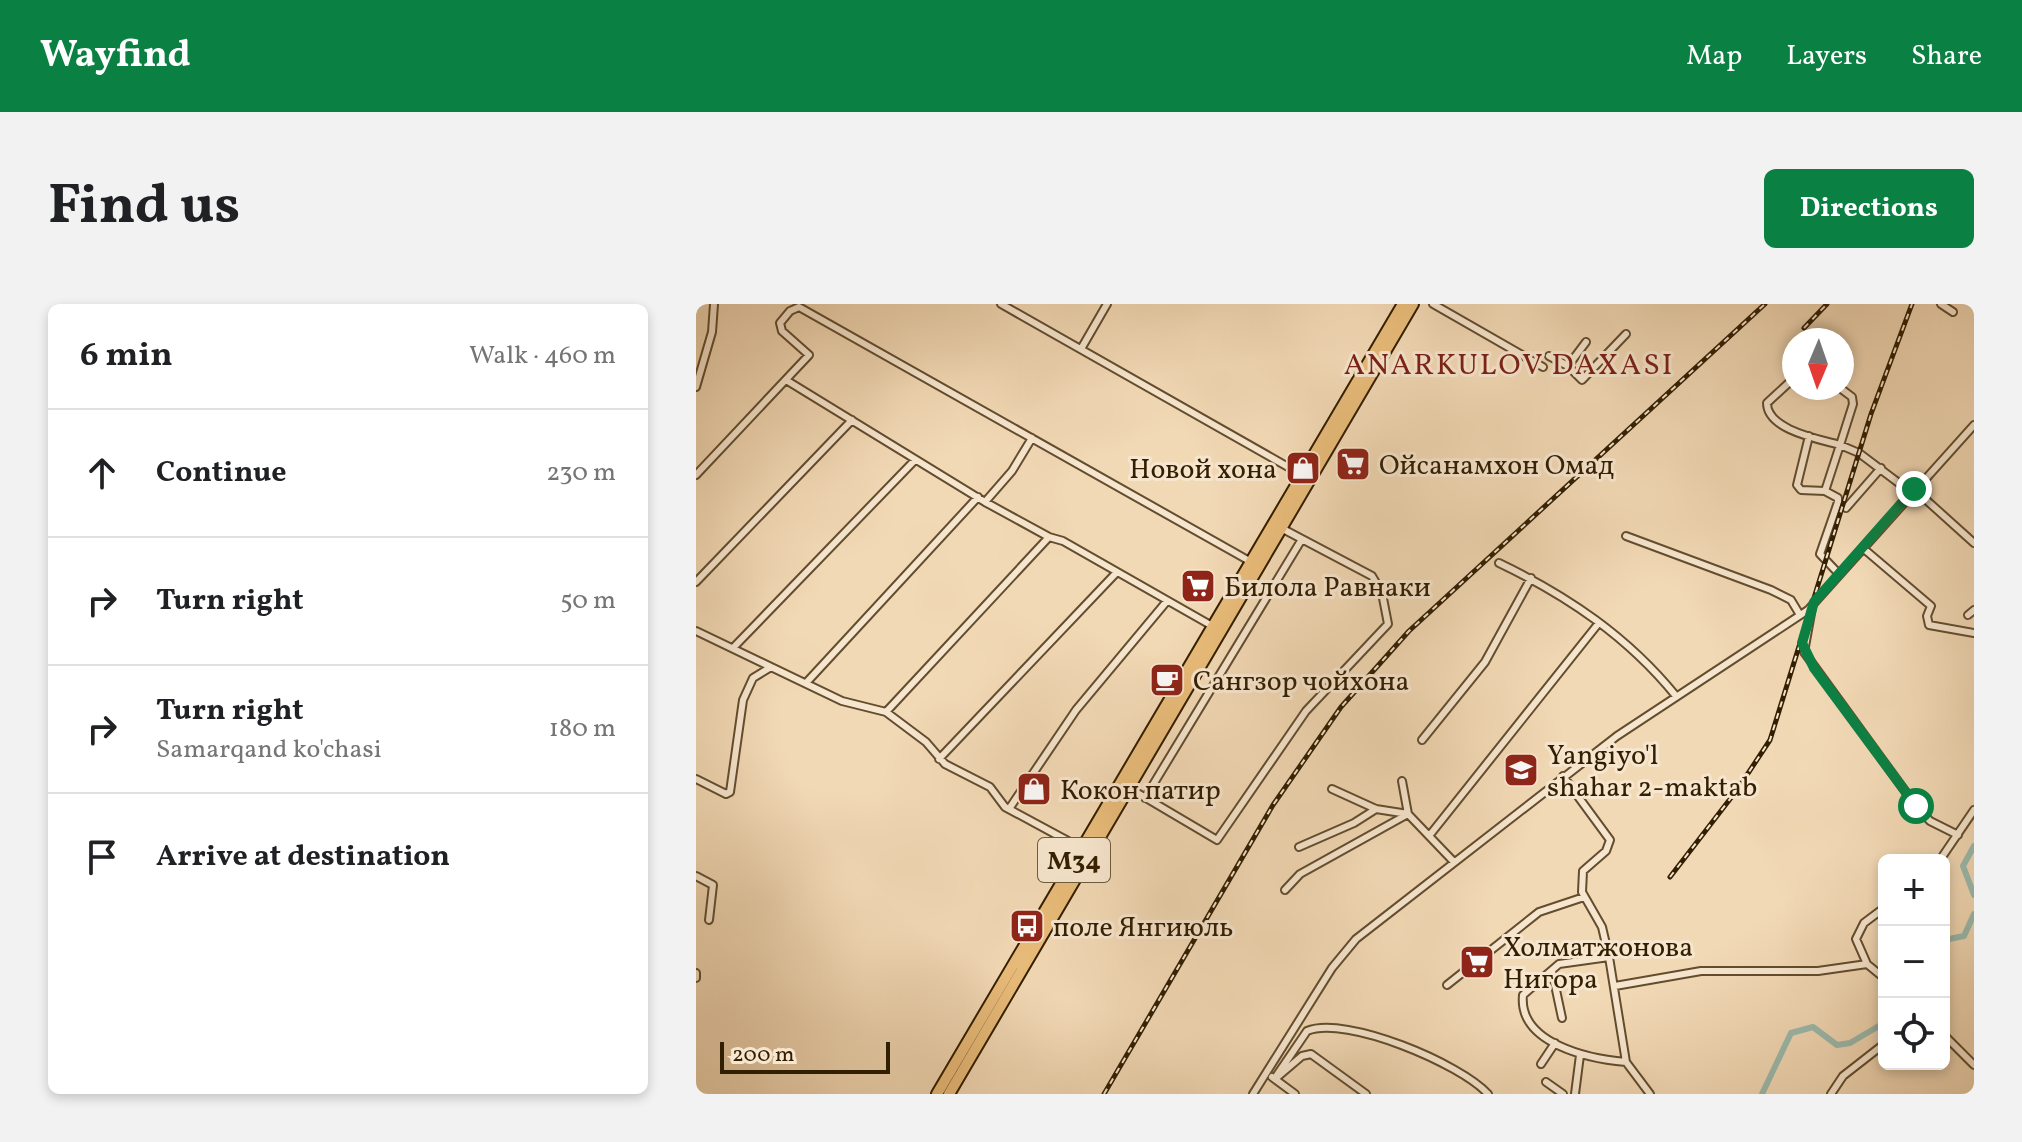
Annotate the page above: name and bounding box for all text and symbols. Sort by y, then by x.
text: Wayfind [40,30,191,83]
text: Map [1686,37,1742,76]
text: Layers [1786,37,1867,76]
text: Share [1911,37,1982,76]
text: Find us [48,169,240,247]
button: Directions [1764,169,1974,248]
north arrow [1782,328,1854,400]
text: 6 min [80,333,173,380]
text: Walk · 460 m [469,338,616,374]
district label: ANARKULOV DAXASI [1344,345,1674,387]
supermarket icon: Ойсанамхон Омад [1334,445,1372,483]
place label: Ойсанамхон Омад [1379,447,1614,486]
shop icon: Новой хона [1284,449,1322,487]
icon: ahead [80,451,124,495]
place label: Новой хона [1129,451,1277,490]
text: Continue [156,452,287,494]
text: 230 m [546,455,616,491]
route end [1896,471,1932,507]
supermarket icon: Билола Равнаки [1179,567,1217,605]
place label: Билола Равнаки [1224,569,1431,608]
icon: right [80,579,124,623]
text: Turn right [156,580,304,622]
text: 50 m [560,583,616,619]
cafe icon: Сангзор чойхона [1148,661,1186,699]
place label: Сангзор чойхона [1193,663,1410,702]
text: Turn right [156,690,304,732]
icon: right [80,707,124,751]
text: 180 m [549,711,616,747]
text: Samarqand ko'chasi [156,732,381,768]
place label: Yangiyo'l shahar 2-maktab [1547,737,1757,808]
school or university icon: Yangiyo'l shahar 2-maktab [1502,751,1540,789]
shop icon: Кокон патир [1015,770,1053,808]
place label: Кокон патир [1060,772,1221,811]
route start [1898,788,1934,824]
icon: arrive [80,835,124,879]
text: Arrive at destination [156,836,450,878]
road number: M34 [1038,838,1110,882]
map controls [1878,854,1950,1070]
button: + [1878,854,1950,926]
bus stop icon: поле Янгиюль [1008,907,1046,945]
place label: поле Янгиюль [1053,909,1233,948]
button: − [1878,926,1950,998]
place label: Холматжонова Нигора [1503,929,1693,1000]
supermarket icon: Холматжонова Нигора [1458,943,1496,981]
button: locate [1878,998,1950,1070]
scale bar [720,1038,890,1074]
text: 200 m [732,1040,794,1071]

